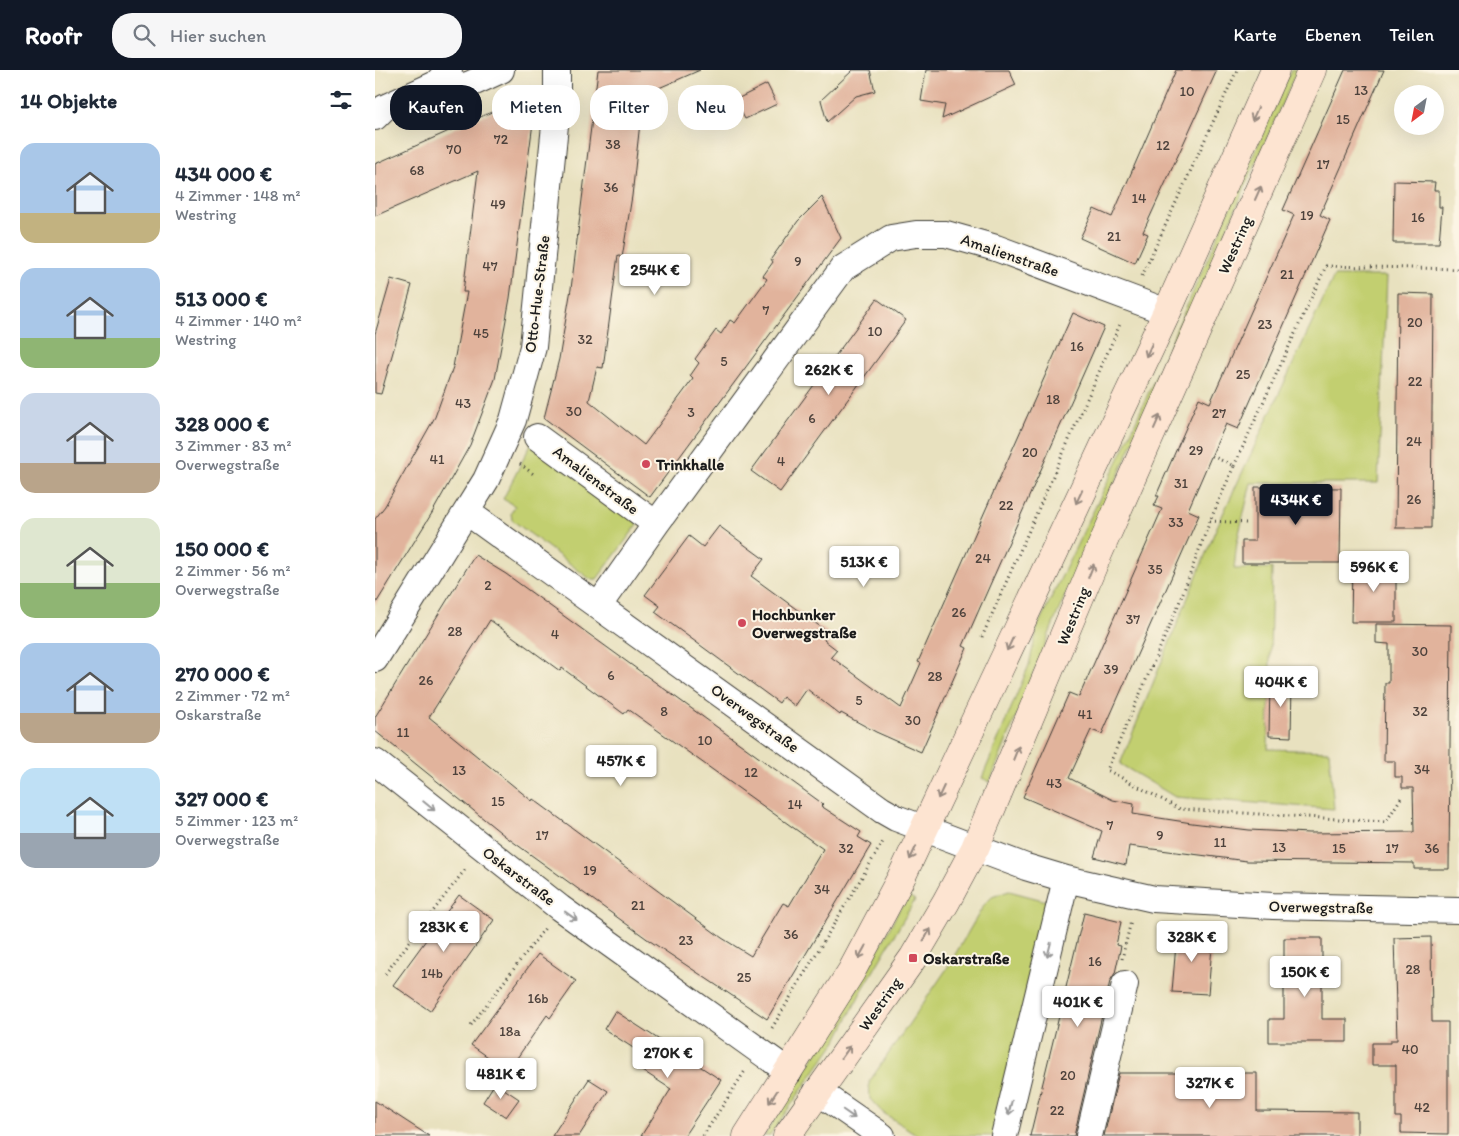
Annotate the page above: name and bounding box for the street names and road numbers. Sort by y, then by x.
street label: Westring [1214,212,1257,277]
street label: Amalienstraße [958,229,1062,281]
street label: Otto-Hue-Straße [520,234,554,354]
street label: Amalienstraße [549,442,643,518]
street label: Westring [1053,583,1094,648]
street label: Overwegstraße [707,680,803,756]
street label: Oskarstraße [479,842,559,910]
street label: Overwegstraße [1269,897,1373,917]
street label: Westring [855,973,906,1035]

